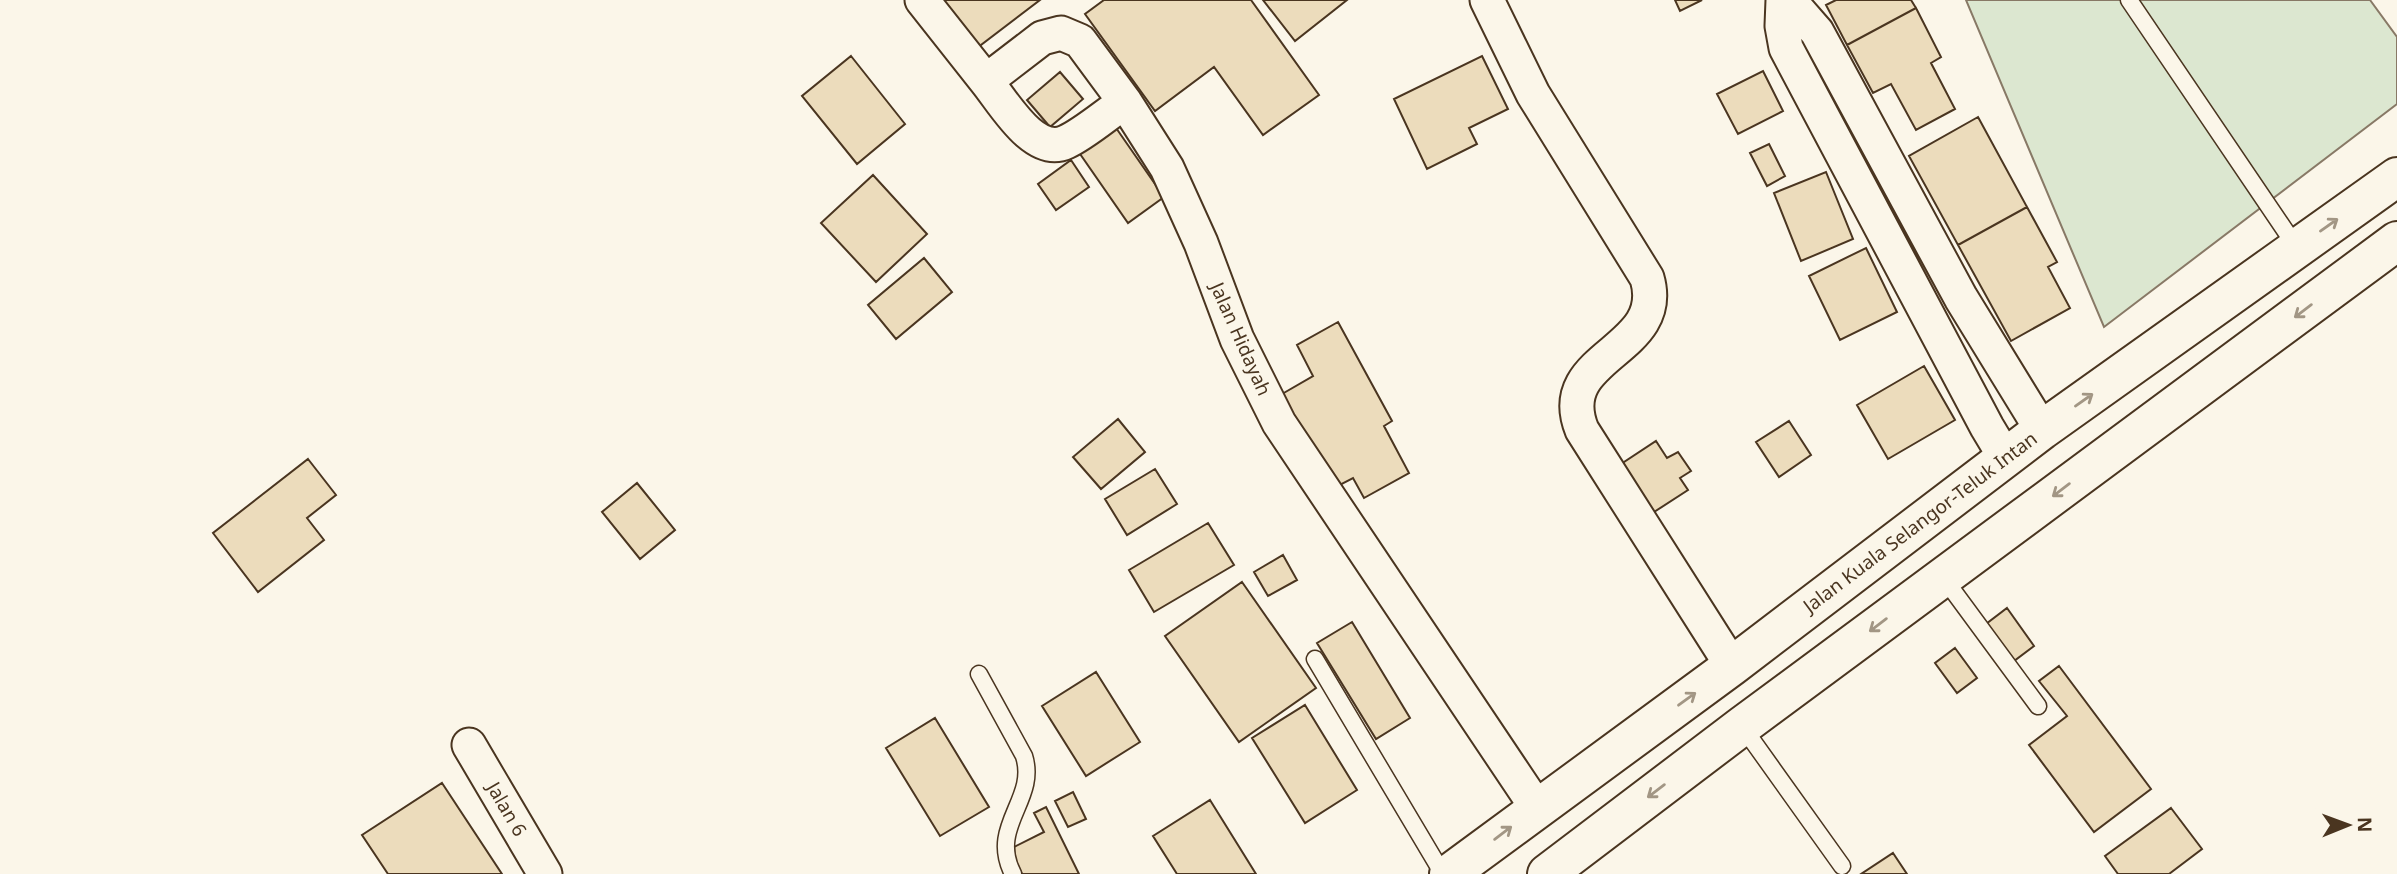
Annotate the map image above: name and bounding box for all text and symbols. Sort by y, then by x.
one-way arrow [2319,218,2338,232]
street label: Jalan Hidayah [1204,276,1278,400]
one-way arrow [2294,304,2313,318]
one-way arrow [2074,393,2093,407]
street label: Jalan Kuala Selangor-Teluk Intan [1796,425,2042,620]
one-way arrow [2052,483,2071,497]
one-way arrow [1869,618,1888,633]
one-way arrow [1677,692,1696,706]
street label: Jalan 6 [480,775,533,841]
one-way arrow [1648,783,1666,798]
north arrow [2313,790,2383,860]
text: N [2352,817,2378,833]
one-way arrow [1493,826,1512,840]

